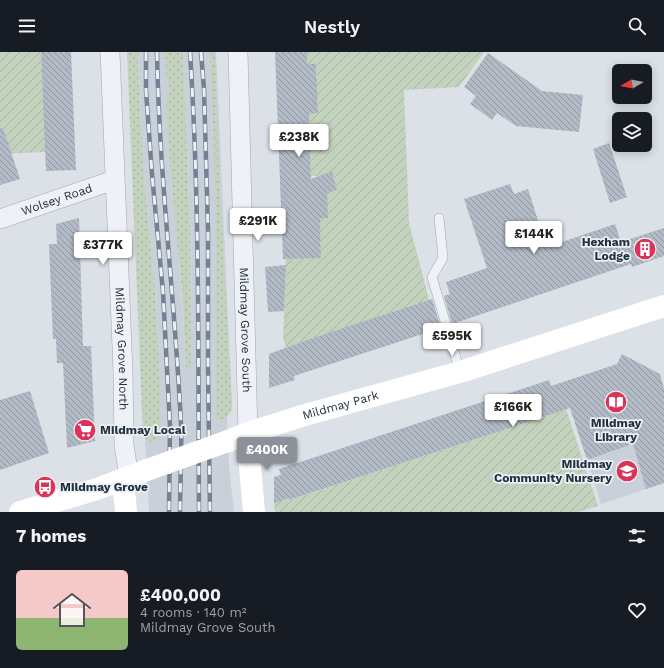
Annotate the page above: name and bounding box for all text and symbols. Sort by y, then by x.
icon: menu [16,15,38,37]
icon: search [626,15,648,37]
text: Nestly [304,16,360,37]
north arrow [612,64,652,104]
map controls [612,64,652,152]
button: layers [612,112,652,152]
pin: £238K [271,124,327,158]
text: £238K [279,129,319,144]
street label: Wolsey Road [19,181,94,218]
pin: £291K [230,208,286,242]
text: £291K [239,213,277,228]
pin: £144K [506,221,562,255]
text: £144K [514,226,554,241]
pin: £377K [75,232,131,266]
place label: Hexham Lodge [582,235,630,263]
building icon: Hexham Lodge [632,236,658,262]
text: £377K [83,237,123,252]
street label: Mildmay Grove South [237,267,254,393]
street label: Mildmay Grove North [113,287,131,411]
pin: £595K [424,323,480,357]
text: £595K [432,328,472,343]
street label: Mildmay Park [301,388,380,422]
library icon: Mildmay Library [603,389,629,415]
pin: £166K [485,394,541,428]
text: £166K [494,399,532,414]
place label: Mildmay Library [591,416,641,444]
supermarket icon: Mildmay Local [72,417,98,443]
place label: Mildmay Local [100,423,186,437]
pin: £400K [239,437,295,471]
text: £400K [246,442,288,457]
place label: Mildmay Community Nursery [494,457,612,485]
school or university icon: Mildmay Community Nursery [614,458,640,484]
bus stop icon: Mildmay Grove [32,474,58,500]
place label: Mildmay Grove [60,480,148,494]
icon: filters [626,525,648,547]
text: 7 homes [16,526,86,546]
text: £400,000 [140,585,221,605]
icon: home [48,586,96,634]
icon: heart [626,599,648,621]
text: 4 rooms · 140 m² [140,605,247,620]
text: Mildmay Grove South [140,620,276,635]

